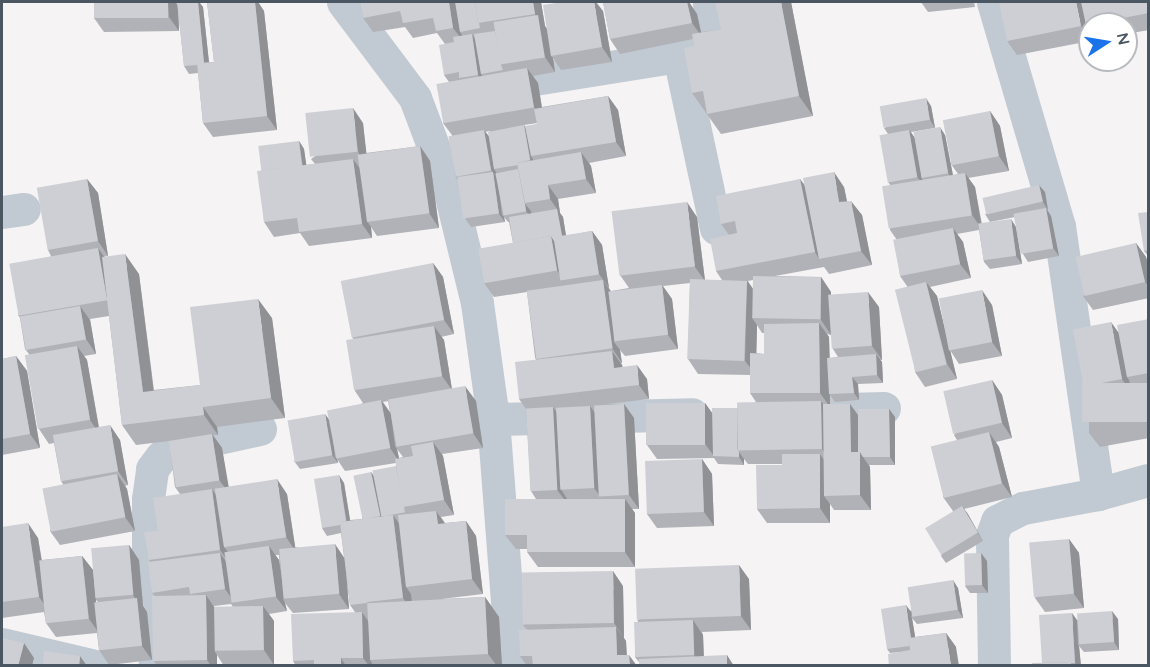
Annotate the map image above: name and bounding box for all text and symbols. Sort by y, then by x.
north arrow [1078,12,1138,72]
text: N [1113,31,1135,46]

